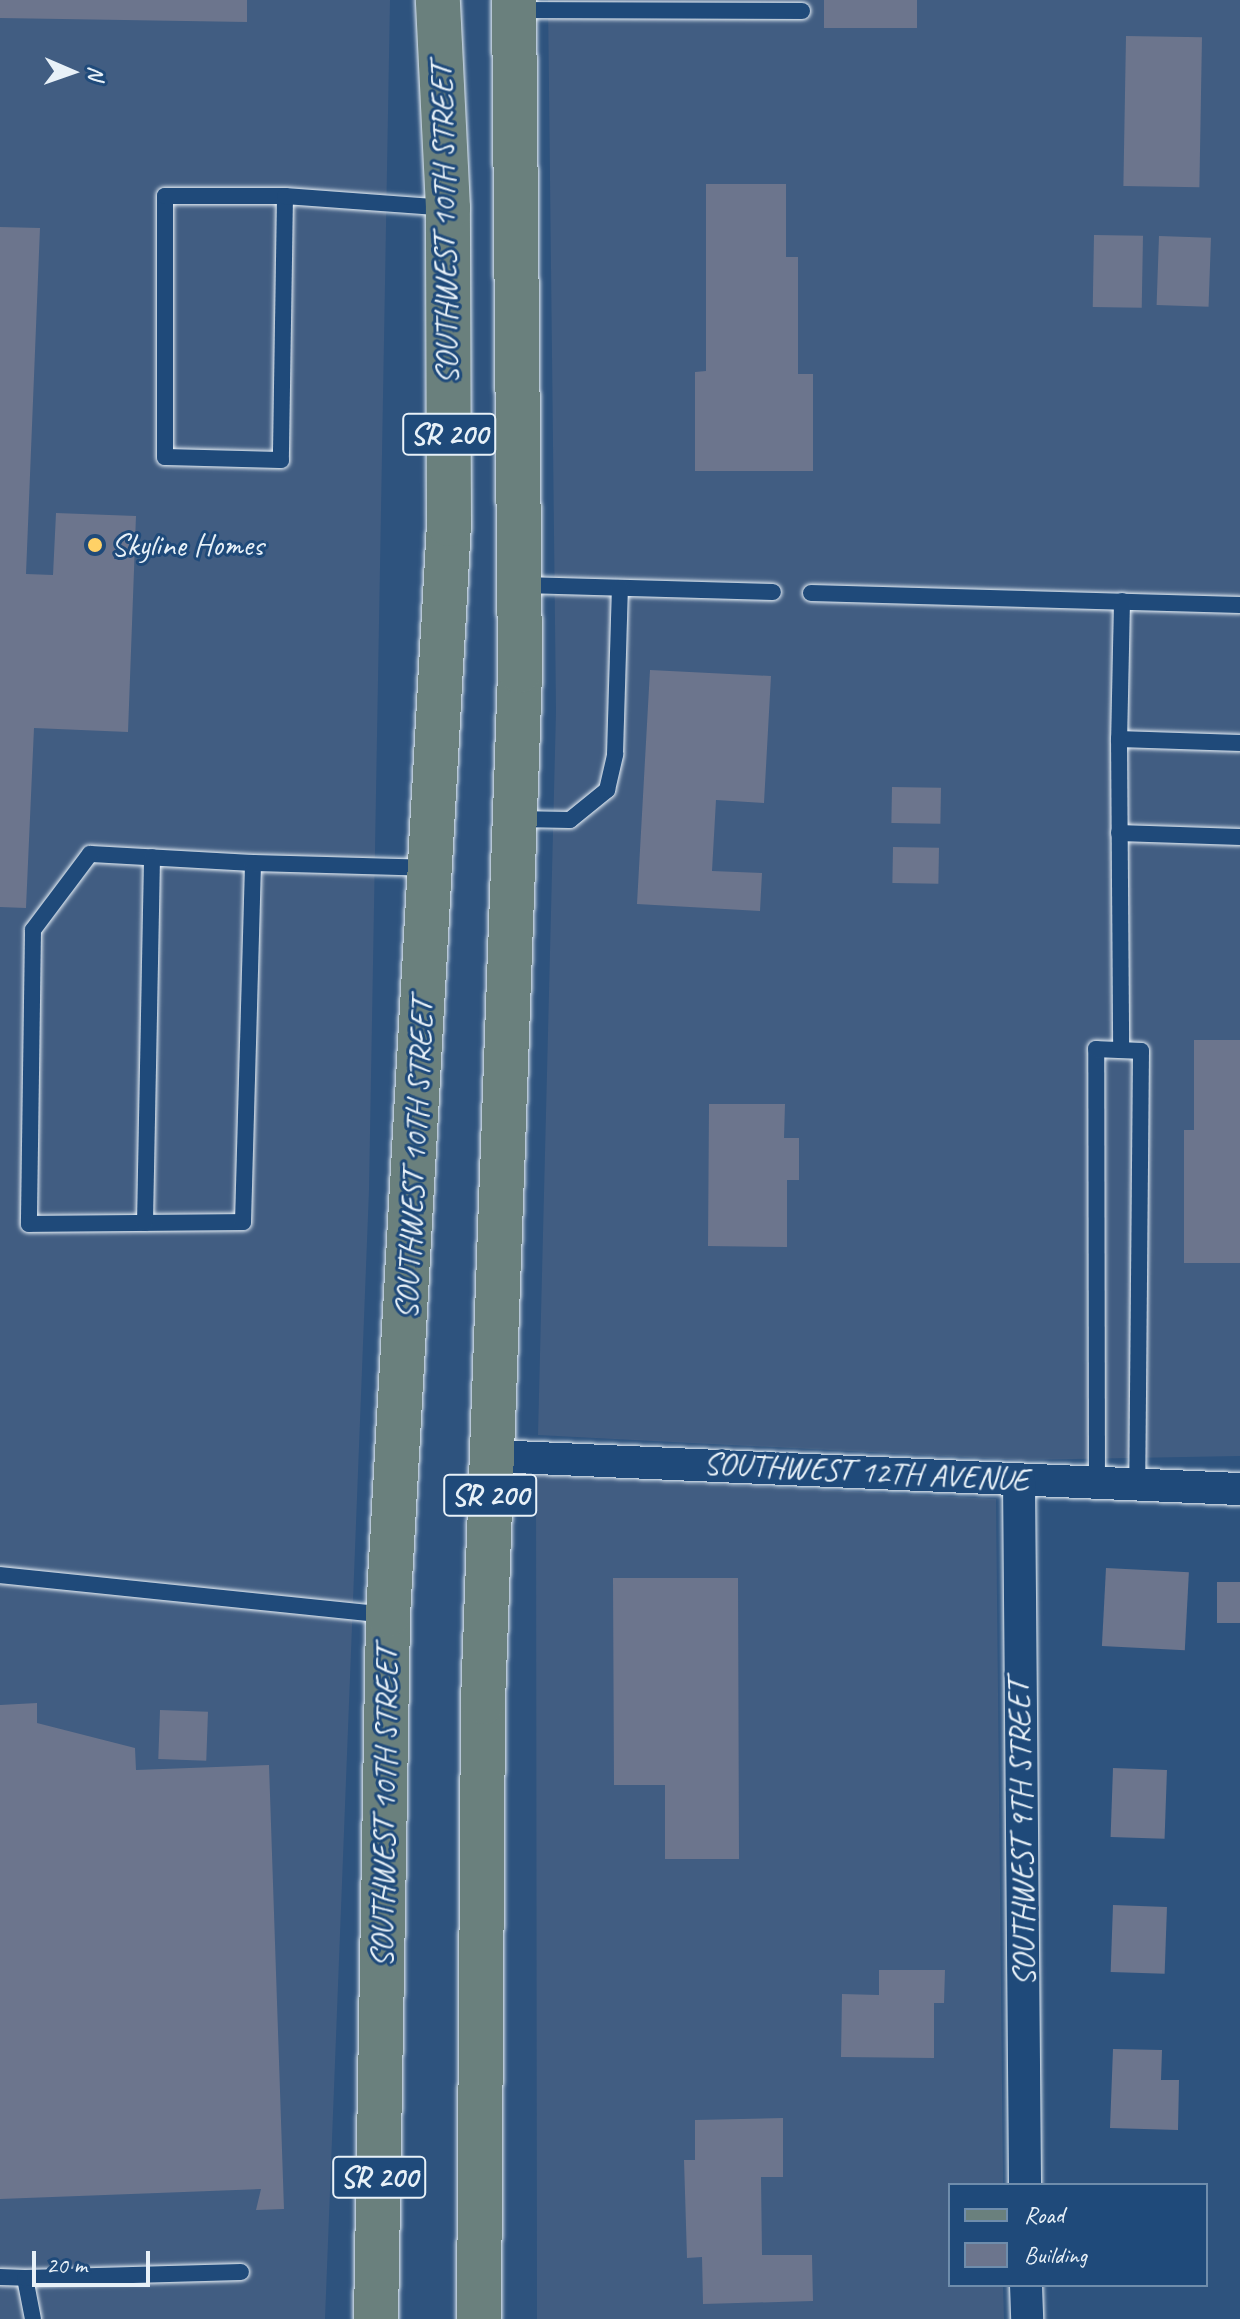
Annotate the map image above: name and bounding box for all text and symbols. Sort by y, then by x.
north arrow [32,32,112,112]
street label: SOUTHWEST 10TH STREET [423,63,467,385]
text: N [82,66,110,80]
road number: SR 200 [401,408,497,460]
place label: Skyline Homes [111,526,262,564]
marker: Skyline Homes [86,536,104,554]
street label: SOUTHWEST 10TH STREET [387,998,443,1320]
street label: SOUTHWEST 12TH AVENUE [703,1444,1029,1500]
road number: SR 200 [442,1469,538,1521]
street label: SOUTHWEST 10TH STREET [363,1646,407,1968]
street label: SOUTHWEST 9TH STREET [1000,1680,1044,1986]
road number: SR 200 [331,2151,427,2203]
legend [948,2183,1208,2287]
text: Road [1024,2200,1064,2230]
scale bar [36,2235,154,2285]
text: Building [1024,2240,1087,2270]
text: 20 m [46,2250,87,2280]

